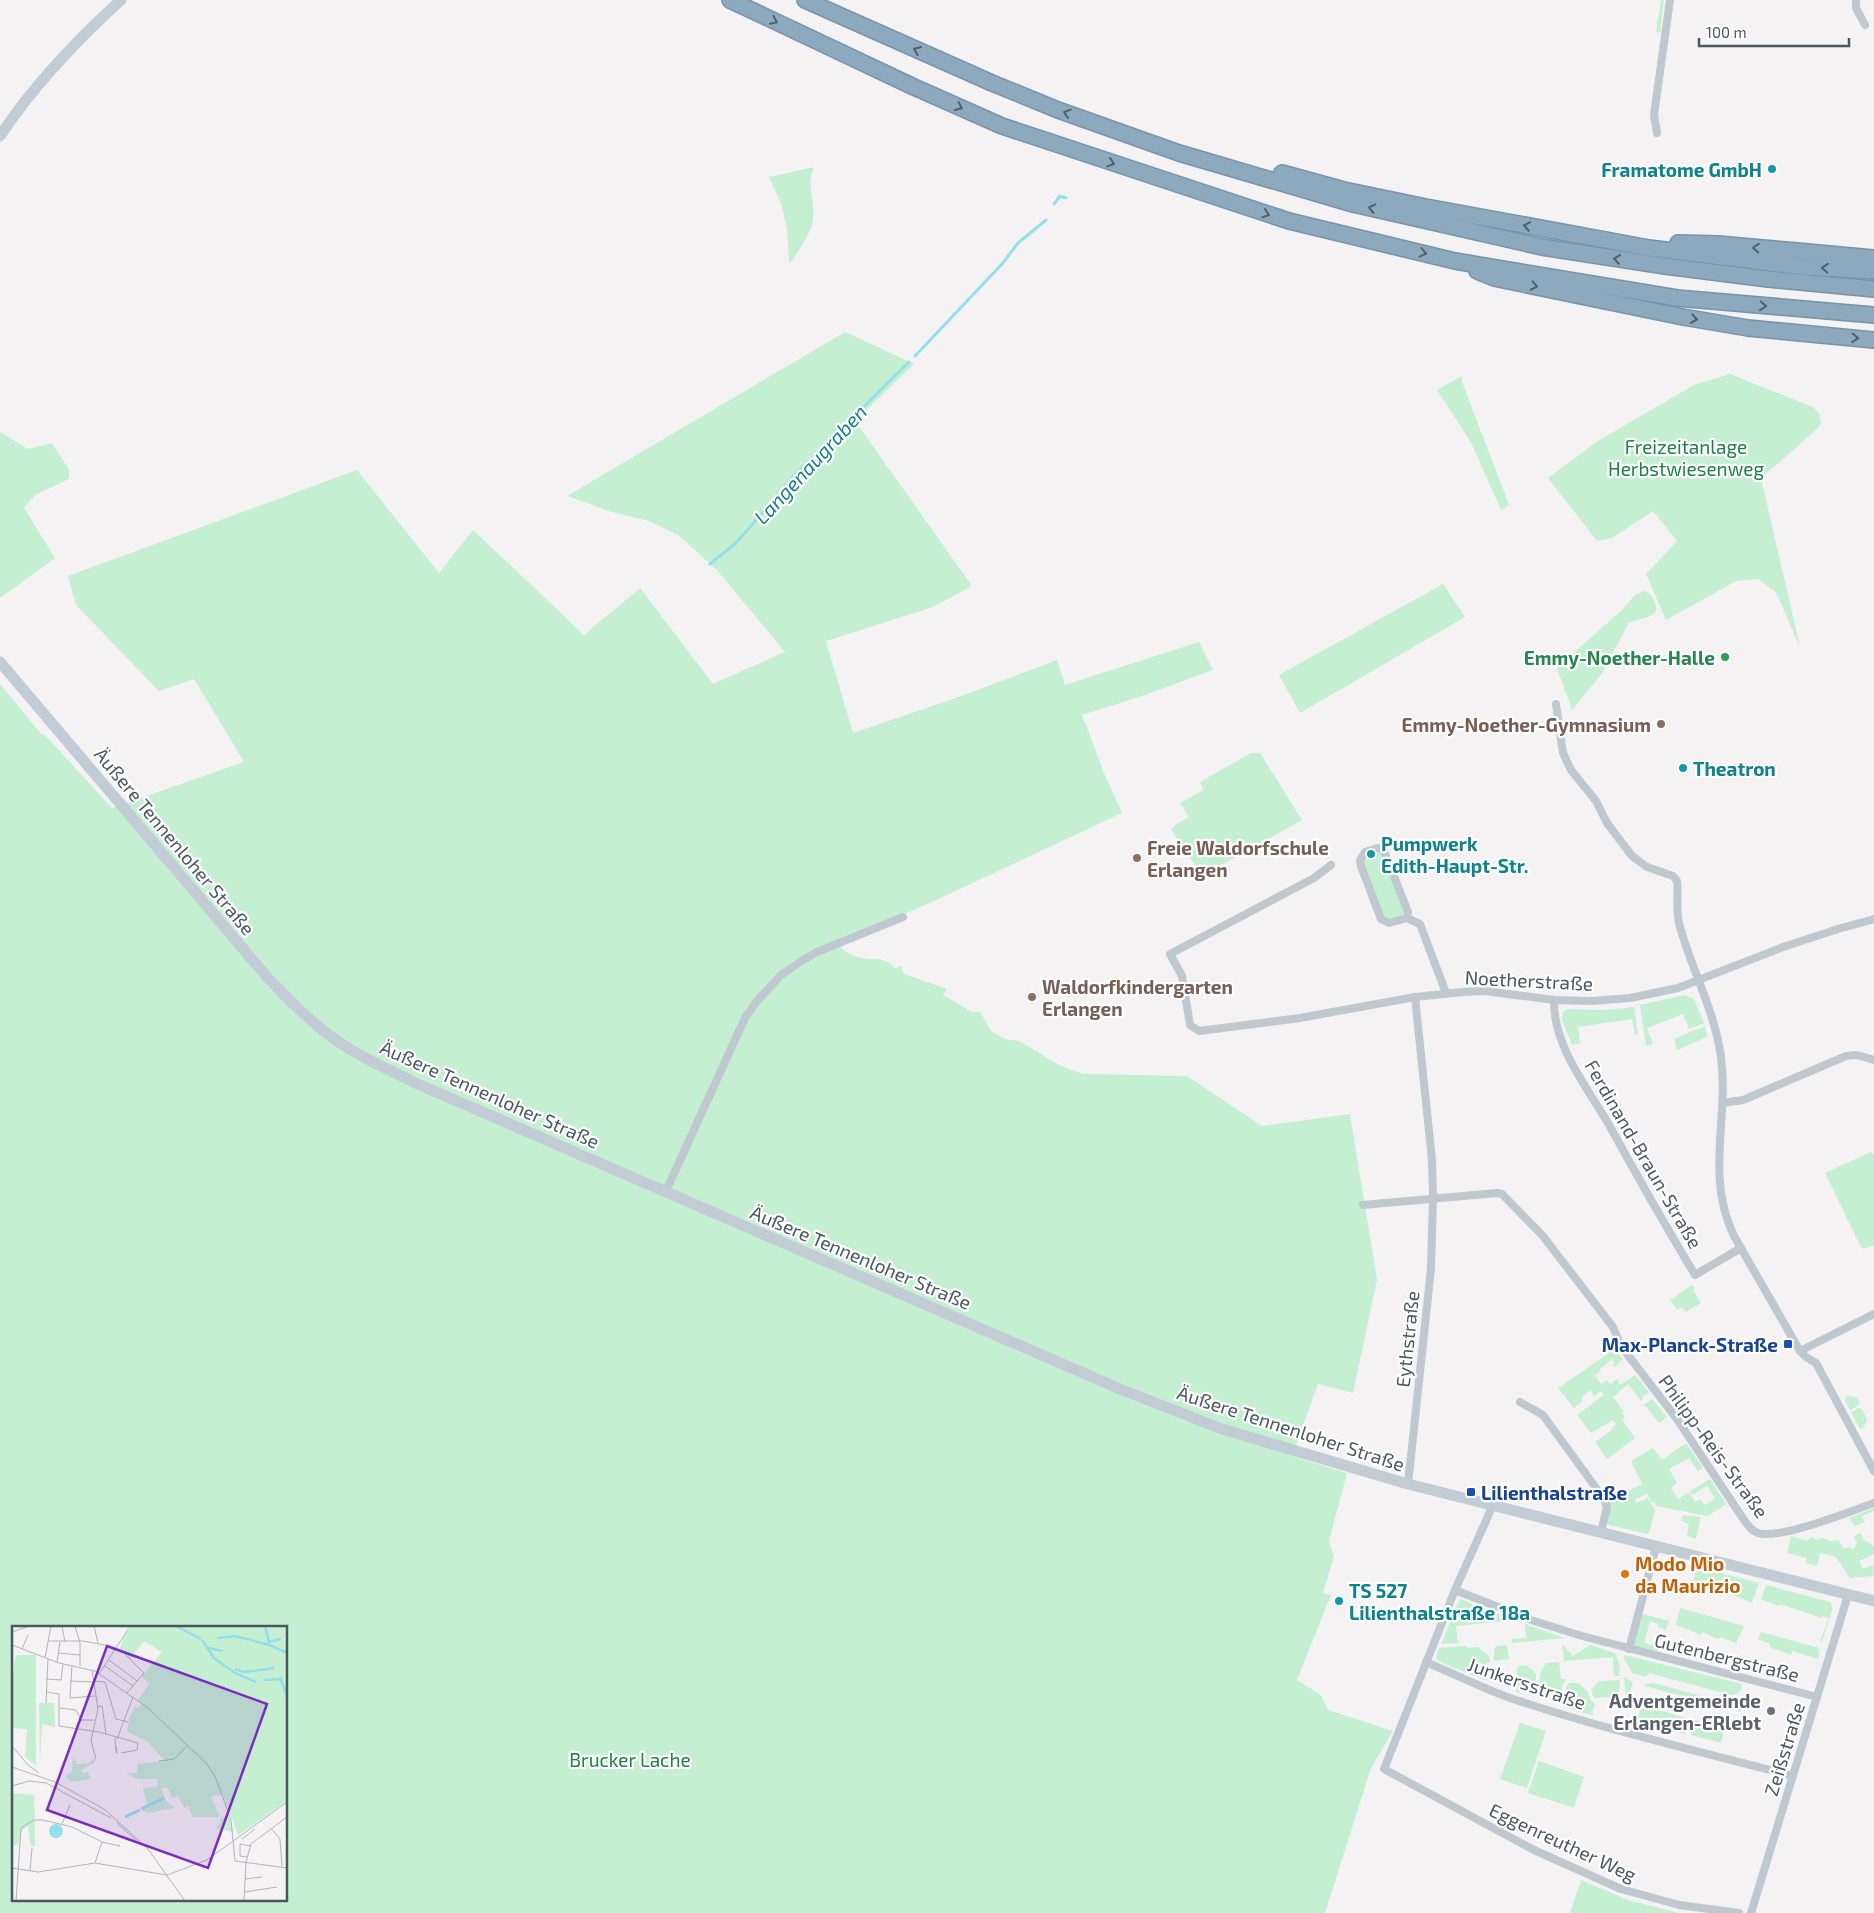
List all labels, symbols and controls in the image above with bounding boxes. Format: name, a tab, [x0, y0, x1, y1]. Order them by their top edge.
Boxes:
one-way arrow	[768, 15, 777, 25]
scale bar	[1699, 15, 1849, 47]
text: 100 m	[1706, 23, 1747, 41]
one-way arrow	[913, 46, 922, 57]
one-way arrow	[954, 101, 963, 111]
one-way arrow	[1063, 109, 1072, 119]
one-way arrow	[1107, 157, 1115, 167]
place label: Framatome GmbH	[1601, 158, 1762, 181]
marker: Framatome GmbH	[1766, 163, 1778, 175]
one-way arrow	[1368, 203, 1377, 214]
one-way arrow	[1261, 208, 1269, 218]
one-way arrow	[1522, 221, 1531, 231]
one-way arrow	[1751, 242, 1759, 253]
one-way arrow	[1419, 247, 1428, 258]
one-way arrow	[1612, 254, 1621, 264]
one-way arrow	[1821, 263, 1829, 274]
one-way arrow	[1530, 281, 1539, 291]
one-way arrow	[1759, 300, 1767, 311]
one-way arrow	[1689, 314, 1698, 324]
one-way arrow	[1851, 333, 1859, 344]
water label: Langenaugraben	[749, 399, 871, 529]
park label: Freizeitanlage Herbstwiesenweg	[1608, 435, 1764, 480]
place label: Emmy-Noether-Halle	[1524, 646, 1715, 670]
marker: Emmy-Noether-Halle	[1719, 651, 1731, 663]
place label: Emmy-Noether-Gymnasium	[1402, 713, 1651, 737]
marker: Emmy-Noether-Gymnasium	[1655, 718, 1667, 730]
street label: Äußere Tennenloher Straße	[90, 743, 260, 939]
place label: Theatron	[1693, 757, 1776, 780]
marker: Theatron	[1677, 762, 1689, 774]
place label: Pumpwerk Edith-Haupt-Str.	[1381, 832, 1528, 877]
place label: Freie Waldorfschule Erlangen	[1147, 836, 1329, 881]
marker: Pumpwerk Edith-Haupt-Str.	[1365, 848, 1377, 860]
marker: Freie Waldorfschule Erlangen	[1131, 852, 1143, 864]
street label: Noetherstraße	[1464, 965, 1594, 995]
place label: Waldorfkindergarten Erlangen	[1042, 975, 1233, 1020]
marker: Waldorfkindergarten Erlangen	[1026, 991, 1038, 1003]
street label: Äußere Tennenloher Straße	[377, 1035, 603, 1153]
street label: Ferdinand-Braun-Straße	[1581, 1056, 1707, 1252]
street label: Äußere Tennenloher Straße	[747, 1200, 975, 1314]
street label: Eythstraße	[1390, 1290, 1424, 1388]
place label: Max-Planck-Straße	[1602, 1333, 1778, 1356]
marker: Max-Planck-Straße	[1782, 1338, 1794, 1350]
street label: Philipp-Reis-Straße	[1654, 1370, 1774, 1522]
street label: Äußere Tennenloher Straße	[1175, 1380, 1407, 1476]
place label: Lilienthalstraße	[1481, 1481, 1628, 1504]
marker: Lilienthalstraße	[1465, 1486, 1477, 1498]
place label: Modo Mio da Maurizio	[1635, 1552, 1741, 1597]
marker: Modo Mio da Maurizio	[1619, 1568, 1631, 1580]
place label: TS 527 Lilienthalstraße 18a	[1349, 1579, 1530, 1624]
marker: TS 527 Lilienthalstraße 18a	[1333, 1595, 1345, 1607]
inset map	[12, 1626, 288, 1900]
street label: Gutenbergstraße	[1652, 1628, 1802, 1686]
street label: Junkersstraße	[1465, 1652, 1589, 1714]
place label: Adventgemeinde Erlangen-ERlebt	[1609, 1689, 1761, 1734]
street label: Zeißstraße	[1759, 1700, 1809, 1798]
marker: Adventgemeinde Erlangen-ERlebt	[1765, 1705, 1777, 1717]
park label: Brucker Lache	[569, 1748, 691, 1771]
street label: Eggenreuther Weg	[1486, 1798, 1641, 1886]

